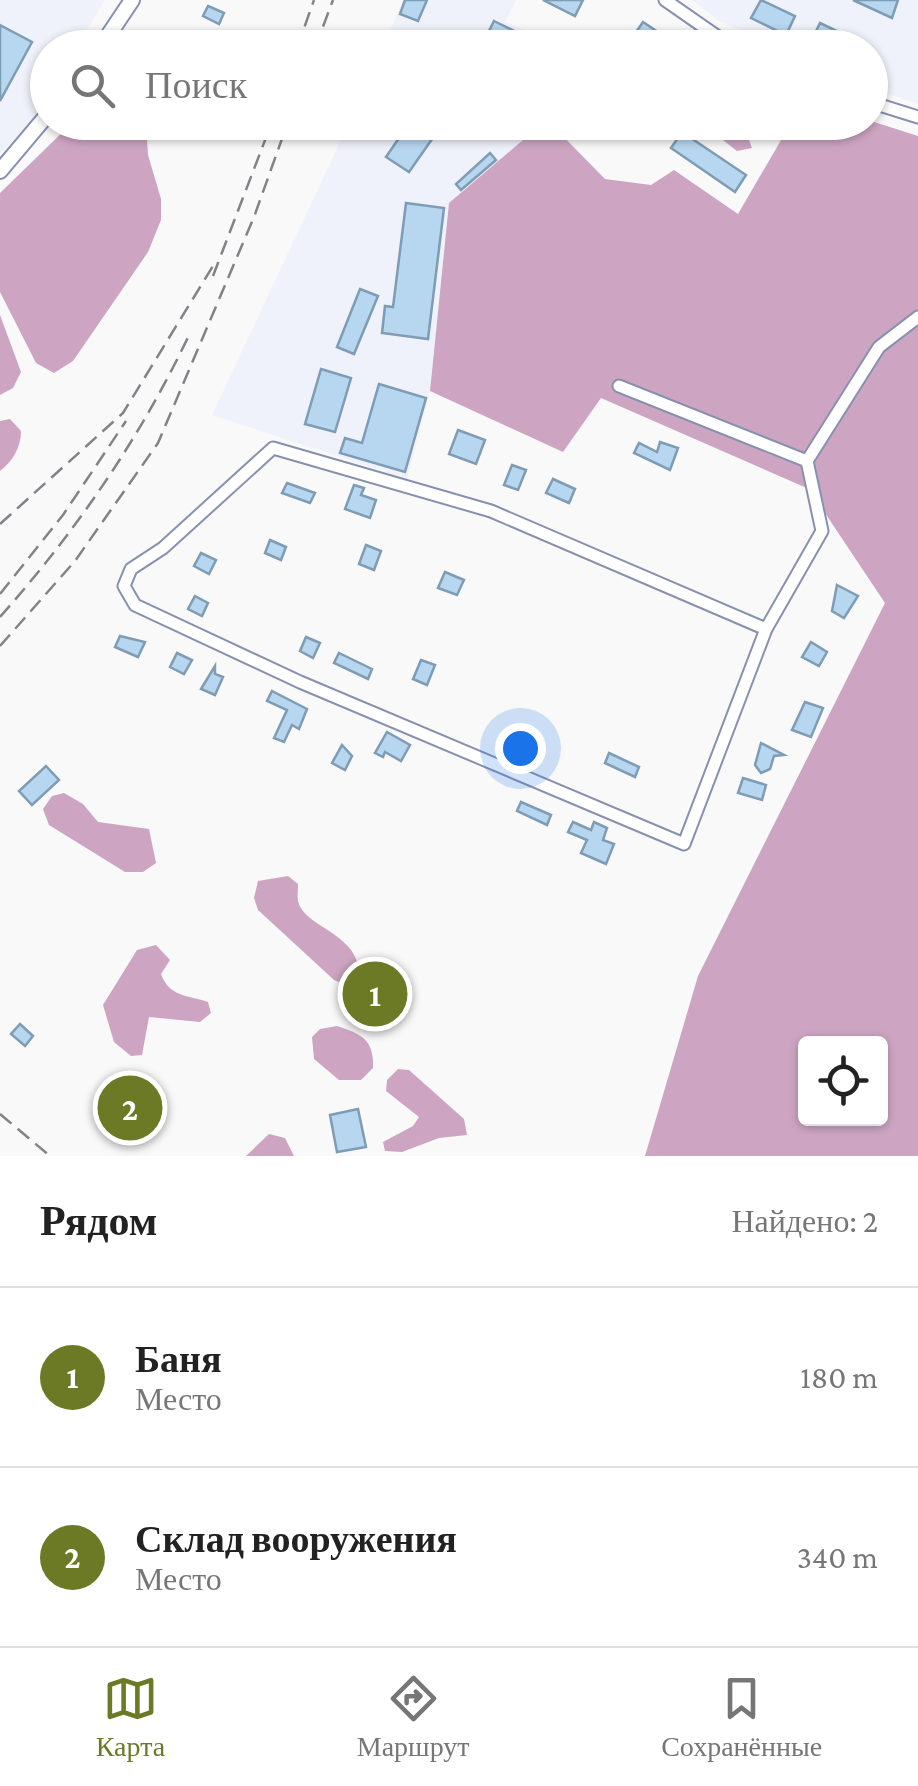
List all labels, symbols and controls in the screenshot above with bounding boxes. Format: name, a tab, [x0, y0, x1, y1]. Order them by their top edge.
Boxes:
search box	[30, 30, 888, 140]
icon: search	[65, 58, 120, 113]
text: Поиск	[145, 64, 247, 106]
your location	[495, 723, 546, 774]
pin: 1	[342, 956, 408, 1032]
map controls	[798, 1036, 888, 1126]
button: locate	[798, 1036, 888, 1126]
pin: 2	[98, 1070, 162, 1146]
text: Рядом	[40, 1197, 157, 1244]
text: Найдено: 2	[731, 1203, 878, 1239]
text: Баня	[135, 1338, 222, 1380]
text: 1	[67, 1359, 78, 1395]
text: 180 m	[800, 1359, 878, 1395]
text: Место	[135, 1381, 222, 1417]
text: Склад вооружения	[135, 1518, 457, 1560]
text: 2	[64, 1539, 81, 1575]
text: 340 m	[797, 1539, 878, 1575]
text: Место	[135, 1561, 222, 1597]
tab: Карта	[96, 1671, 165, 1763]
tab: Маршрут	[357, 1671, 470, 1763]
tab: Сохранённые	[661, 1671, 822, 1763]

